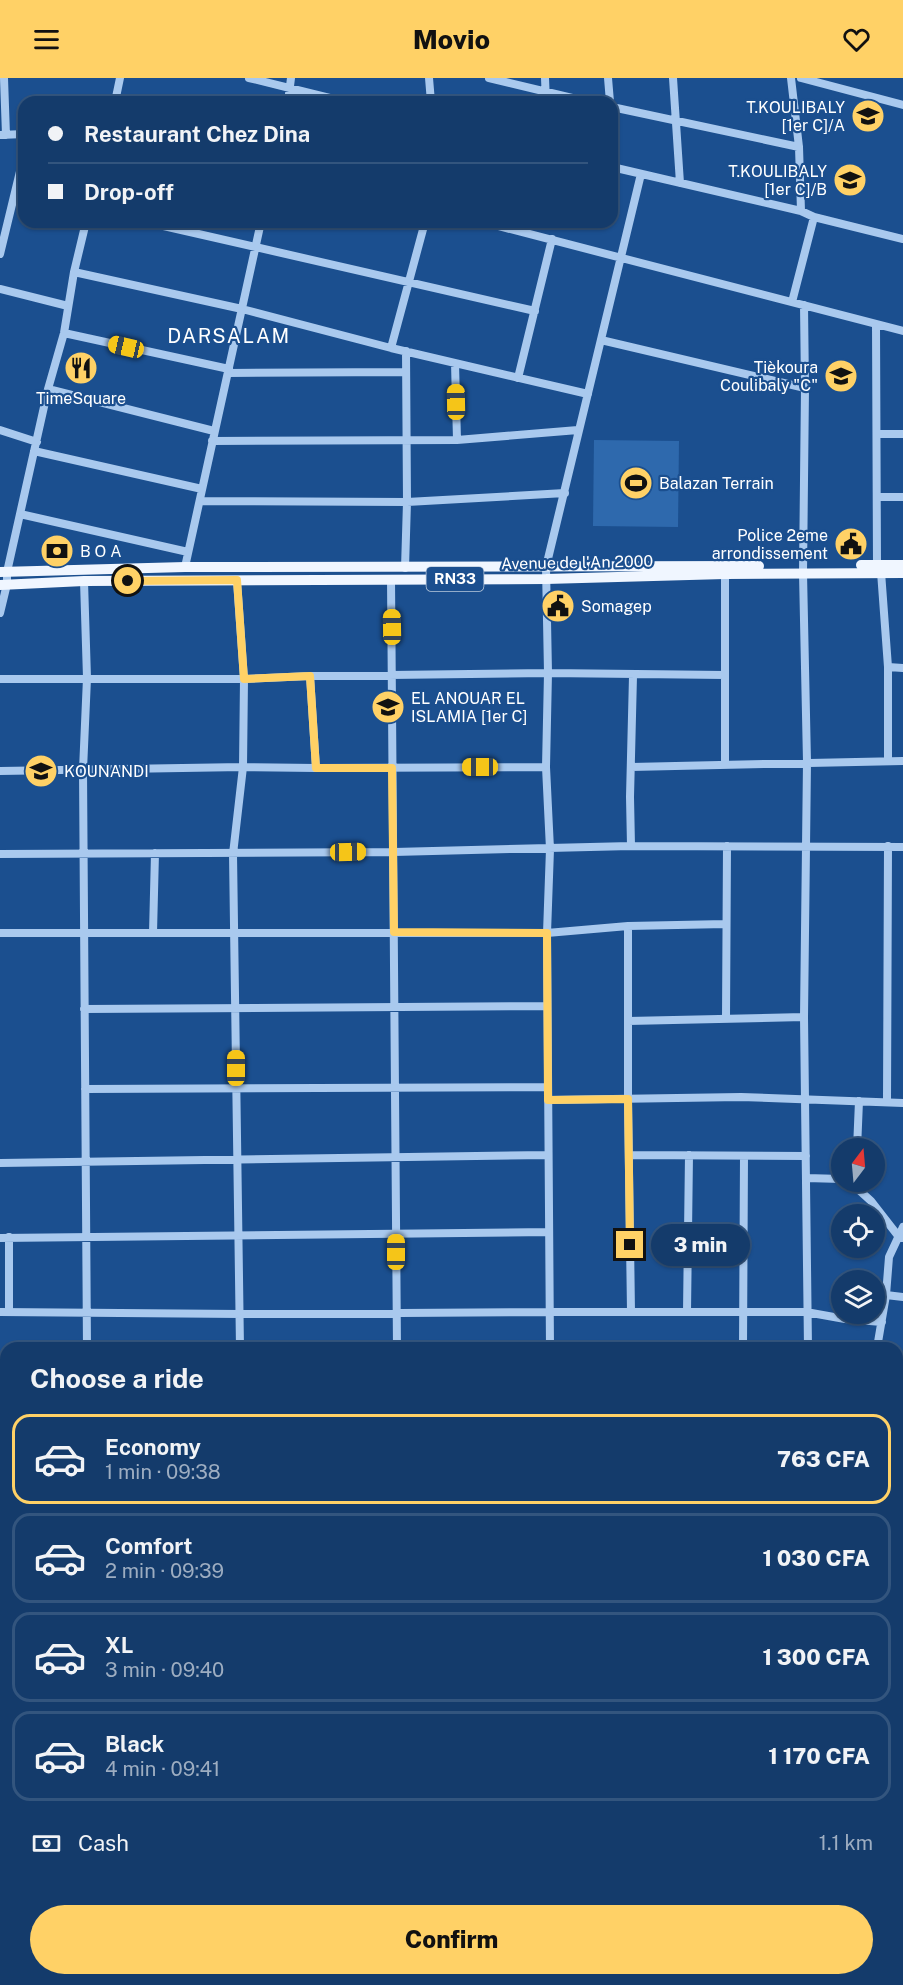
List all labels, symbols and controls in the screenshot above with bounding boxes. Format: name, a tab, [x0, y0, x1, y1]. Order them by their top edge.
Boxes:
icon: menu	[30, 23, 63, 56]
text: Movio	[413, 23, 490, 55]
icon: heart	[840, 23, 873, 56]
place label: T.KOULIBALY [1er C]/A	[746, 98, 845, 135]
school or university icon: T.KOULIBALY [1er C]/A	[850, 98, 886, 134]
text: Restaurant Chez Dina	[84, 121, 310, 147]
place label: T.KOULIBALY [1er C]/B	[728, 162, 827, 199]
school or university icon: T.KOULIBALY [1er C]/B	[832, 162, 868, 198]
text: Drop-off	[84, 179, 174, 205]
district label: DARSALAM	[167, 324, 291, 348]
car	[106, 334, 146, 360]
restaurant icon: TimeSquare	[63, 350, 99, 386]
place label: Tièkoura Coulibaly "C"	[720, 358, 818, 395]
school or university icon: Tièkoura Coulibaly "C"	[823, 358, 859, 394]
car	[447, 384, 465, 420]
place label: TimeSquare	[36, 389, 126, 408]
sports icon: Balazan Terrain	[618, 465, 654, 501]
place label: Balazan Terrain	[659, 474, 774, 493]
place label: Police 2eme arrondissement	[712, 526, 828, 563]
public building icon: Police 2eme arrondissement	[833, 526, 869, 562]
bank icon: B O A	[39, 533, 75, 569]
place label: B O A	[80, 542, 122, 561]
street label: Avenue de l'An 2000	[501, 552, 653, 573]
route start	[114, 567, 141, 594]
road number: RN33	[426, 567, 484, 591]
public building icon: Somagep	[540, 588, 576, 624]
place label: Somagep	[581, 597, 652, 616]
car	[383, 609, 401, 645]
school or university icon: EL ANOUAR EL ISLAMIA [1er C]	[370, 689, 406, 725]
place label: EL ANOUAR EL ISLAMIA [1er C]	[411, 689, 527, 726]
school or university icon: KOUNANDI	[23, 753, 59, 789]
car	[462, 758, 498, 776]
place label: KOUNANDI	[64, 762, 149, 781]
car	[330, 843, 366, 861]
car	[227, 1050, 245, 1086]
north arrow	[831, 1138, 885, 1192]
map controls	[831, 1138, 885, 1324]
button: locate	[831, 1204, 885, 1258]
callout: 3 min	[651, 1224, 750, 1266]
route end	[616, 1231, 643, 1258]
text: 3 min	[674, 1233, 727, 1257]
car	[387, 1234, 405, 1270]
button: layers	[831, 1270, 885, 1324]
text: Choose a ride	[30, 1362, 204, 1394]
icon: car	[33, 1432, 87, 1486]
text: Economy	[105, 1434, 201, 1460]
text: 763 CFA	[777, 1446, 870, 1472]
text: 1 min · 09:38	[105, 1460, 221, 1484]
icon: car	[33, 1531, 87, 1585]
text: Comfort	[105, 1533, 192, 1559]
text: 1 030 CFA	[762, 1545, 870, 1571]
text: 2 min · 09:39	[105, 1559, 224, 1583]
icon: car	[33, 1630, 87, 1684]
text: XL	[105, 1632, 133, 1658]
text: 1 300 CFA	[762, 1644, 870, 1670]
text: 3 min · 09:40	[105, 1658, 224, 1682]
icon: car	[33, 1729, 87, 1783]
text: Black	[105, 1731, 164, 1757]
text: 1 170 CFA	[768, 1743, 870, 1769]
text: 4 min · 09:41	[105, 1757, 220, 1781]
icon: cash	[30, 1827, 63, 1860]
text: Cash	[78, 1830, 129, 1856]
text: 1.1 km	[819, 1831, 873, 1855]
button: Confirm	[30, 1905, 873, 1974]

